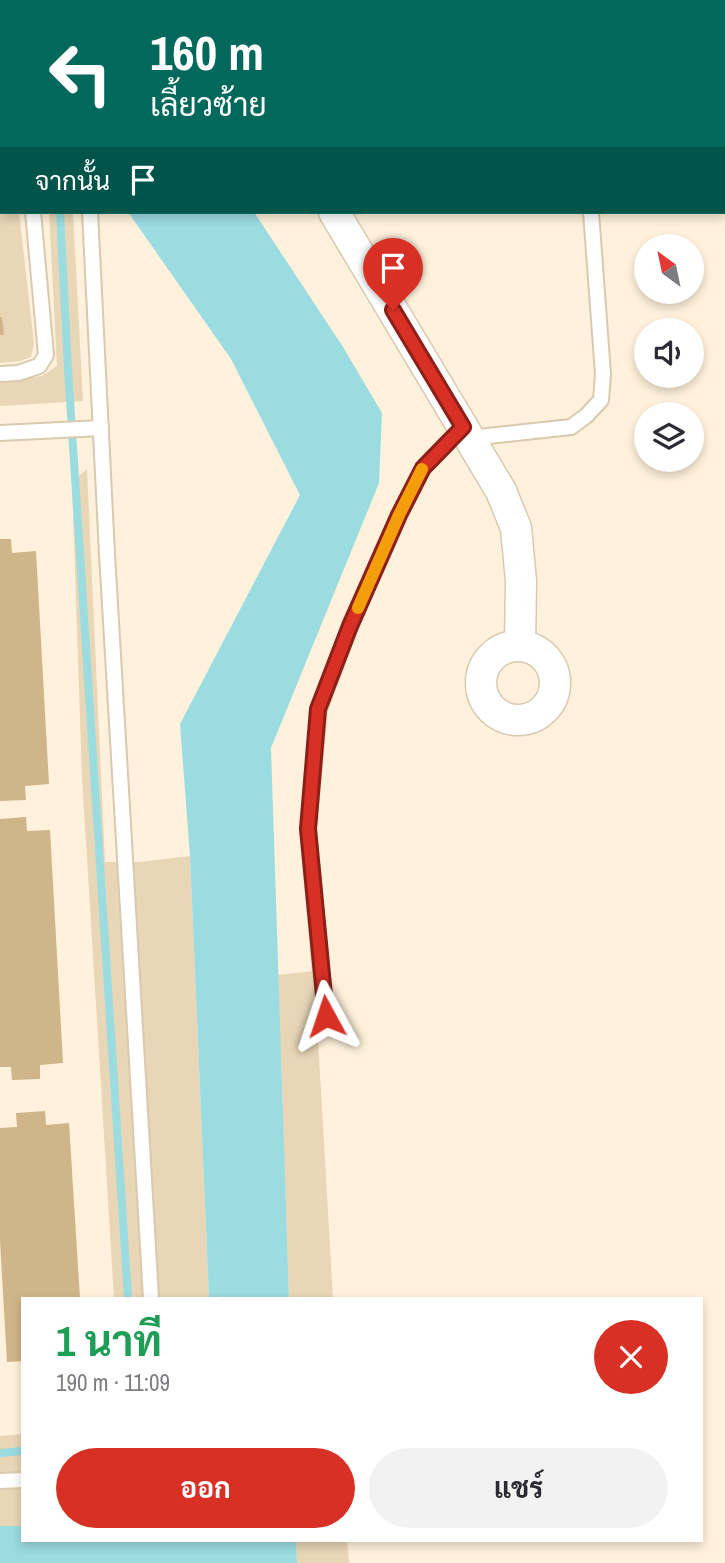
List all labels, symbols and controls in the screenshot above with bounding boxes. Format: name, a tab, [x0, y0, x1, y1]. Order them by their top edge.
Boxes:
text: 160 m	[150, 19, 264, 85]
icon: left	[35, 28, 126, 119]
text: เลี้ยวซ้าย	[150, 83, 267, 126]
icon: arrive	[124, 161, 162, 199]
text: จากนั้น	[35, 163, 110, 198]
north arrow	[634, 234, 704, 304]
map controls	[634, 234, 704, 472]
pin	[363, 238, 423, 310]
icon: arrive	[374, 249, 412, 287]
button: sound	[634, 318, 704, 388]
button: layers	[634, 402, 704, 472]
position arrow	[289, 979, 363, 1053]
text: 1 นาที	[56, 1313, 162, 1369]
button: close	[594, 1320, 668, 1394]
text: 190 m · 11:09	[56, 1367, 170, 1398]
button: ออก	[56, 1448, 355, 1528]
button: แชร์	[369, 1448, 668, 1528]

